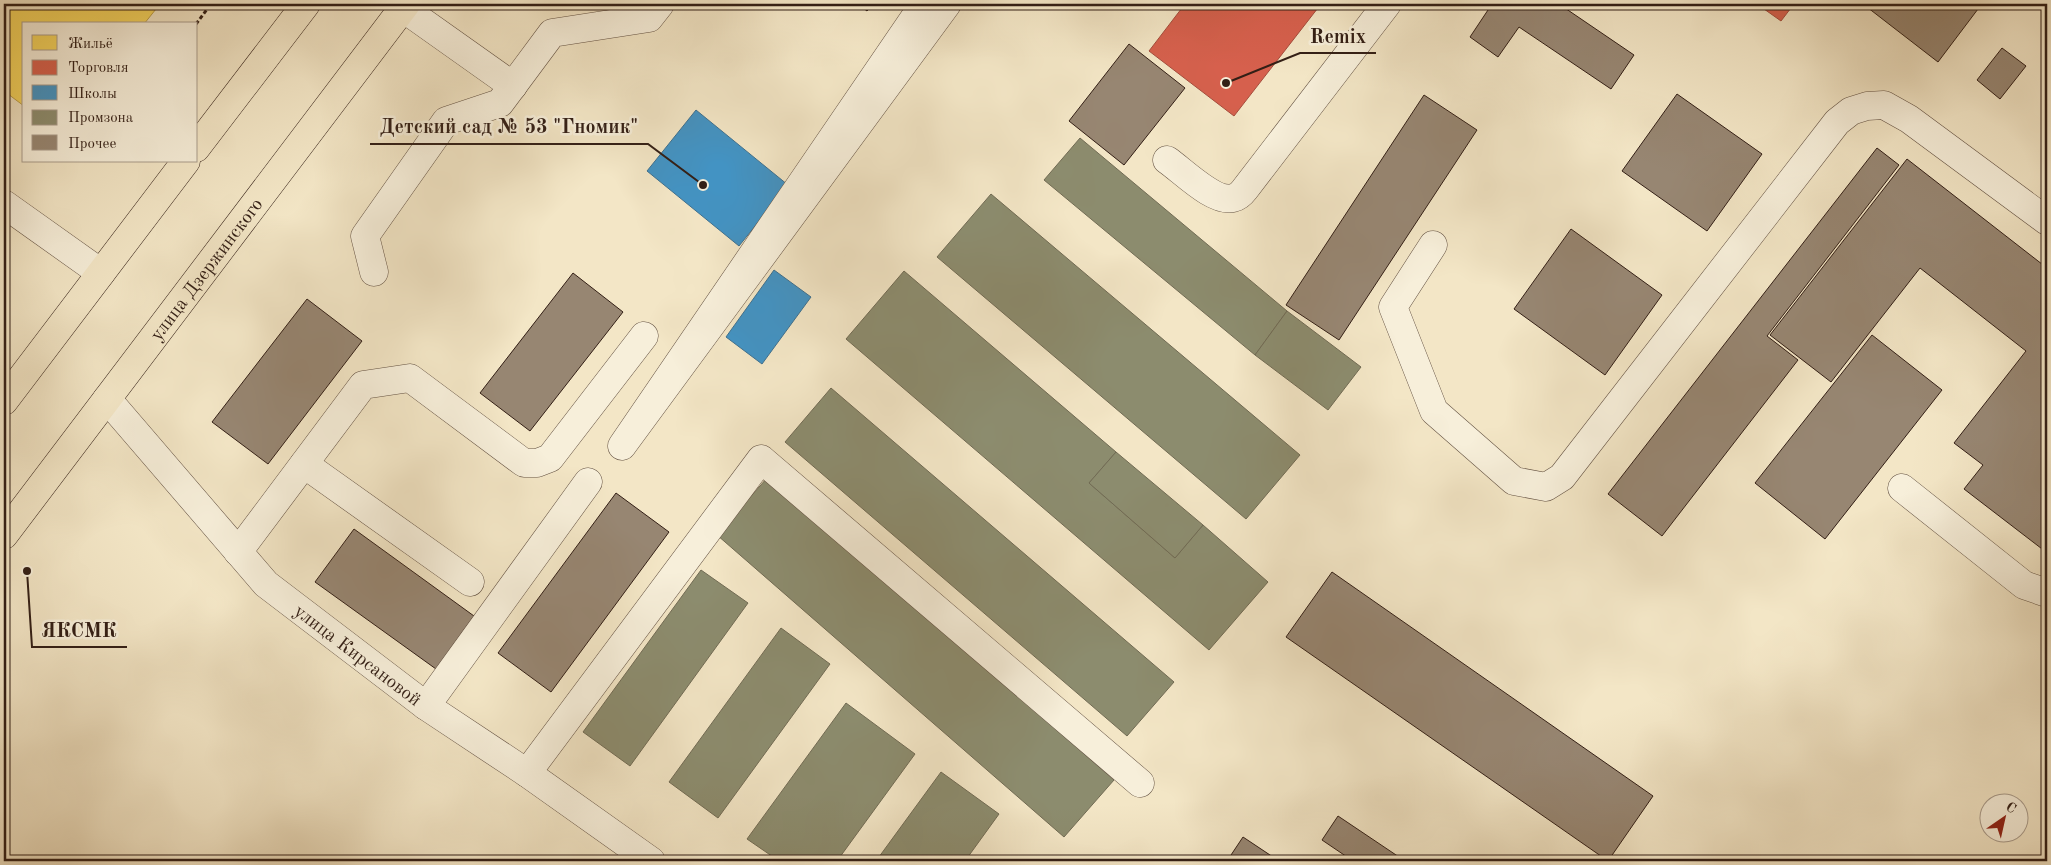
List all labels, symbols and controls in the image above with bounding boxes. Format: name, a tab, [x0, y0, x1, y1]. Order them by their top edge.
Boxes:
callout: Remix	[1300, 18, 1376, 53]
legend	[22, 22, 198, 162]
text: Remix	[1310, 28, 1366, 48]
text: Жильё	[68, 37, 113, 52]
text: Торговля	[68, 61, 129, 76]
text: Школы	[68, 87, 117, 102]
callout: Детский сад № 53 "Гномик"	[370, 109, 648, 144]
text: Промзона	[68, 111, 134, 126]
text: Детский сад № 53 "Гномик"	[380, 117, 638, 138]
text: Прочее	[68, 137, 116, 152]
street label: улица Дзержинского	[148, 195, 267, 345]
street label: улица Кирсановой	[290, 602, 424, 711]
callout: ЯКСМК	[32, 612, 127, 647]
text: ЯКСМК	[41, 622, 117, 642]
north arrow	[1978, 792, 2028, 842]
text: С	[2003, 800, 2018, 816]

